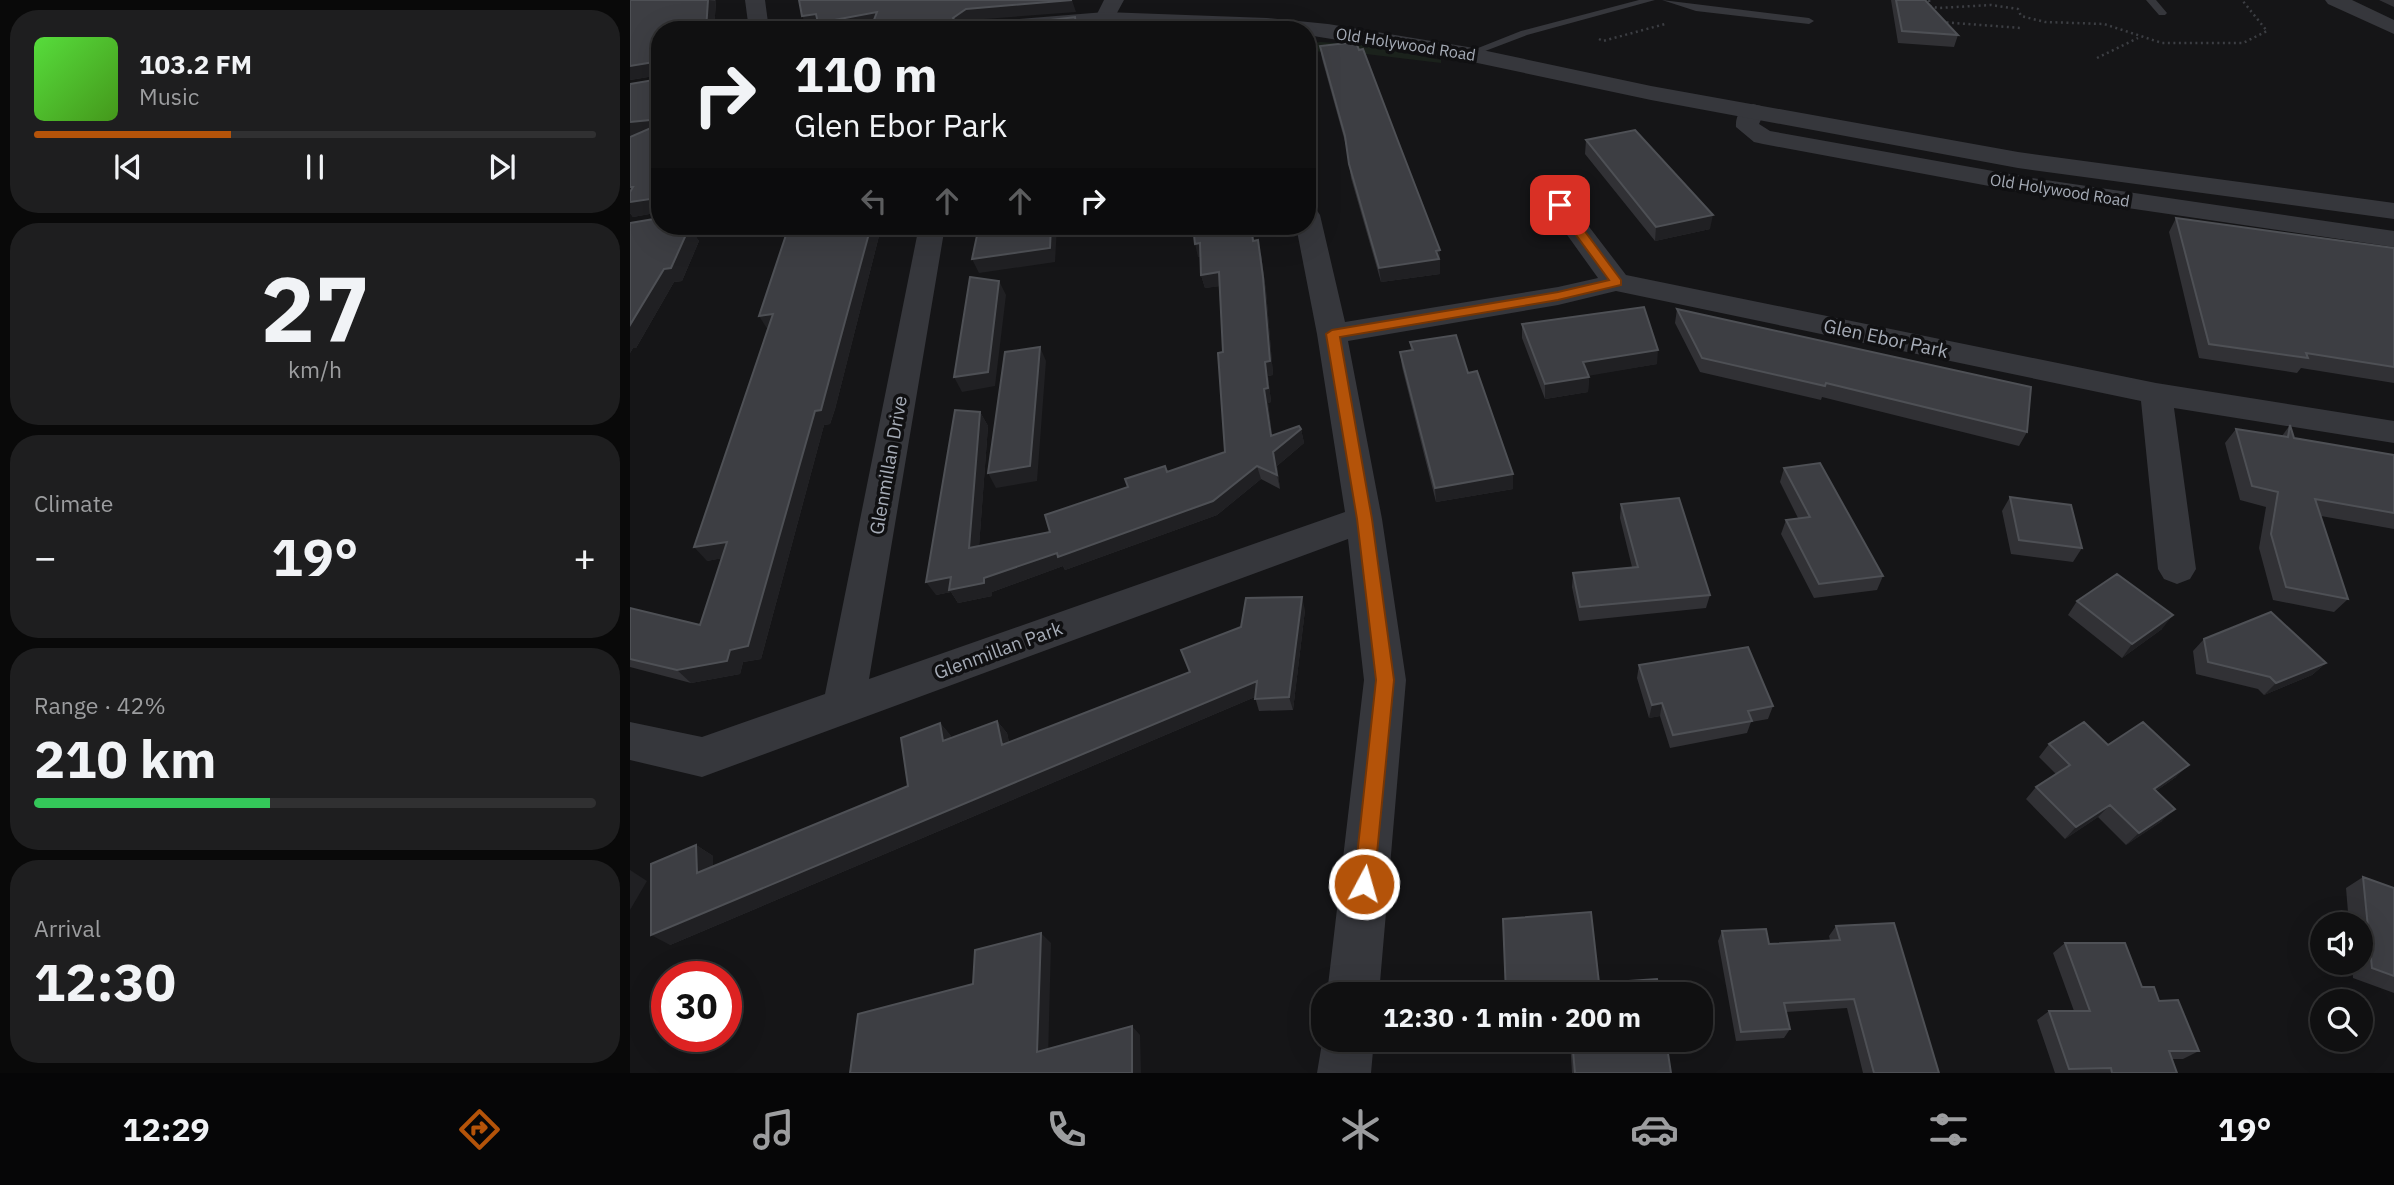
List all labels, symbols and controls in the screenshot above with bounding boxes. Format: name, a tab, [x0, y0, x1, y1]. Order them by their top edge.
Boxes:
street label: Old Holywood Road	[1335, 23, 1477, 65]
text: 110 m	[794, 42, 938, 105]
text: 103.2 FM	[139, 47, 252, 81]
icon: right	[679, 49, 770, 140]
text: Music	[139, 81, 199, 111]
text: Glen Ebor Park	[794, 104, 1007, 146]
icon: previous	[109, 148, 147, 186]
icon: pause	[296, 148, 334, 186]
icon: next	[483, 148, 521, 186]
street label: Old Holywood Road	[1989, 169, 2131, 211]
pin	[1530, 175, 1590, 235]
icon: left	[855, 182, 893, 220]
icon: ahead	[928, 182, 966, 220]
icon: ahead	[1001, 182, 1039, 220]
icon: right	[1074, 182, 1112, 220]
icon: arrive	[1541, 186, 1579, 224]
text: 27	[260, 249, 370, 367]
street label: Glen Ebor Park	[1822, 313, 1950, 363]
text: km/h	[288, 354, 342, 384]
street label: Glenmillan Drive	[864, 394, 912, 536]
text: Climate	[34, 488, 113, 518]
text: 19°	[272, 523, 358, 590]
text: −	[34, 532, 57, 581]
text: +	[573, 532, 596, 581]
street label: Glenmillan Park	[930, 616, 1066, 684]
text: Range · 42%	[34, 690, 166, 720]
text: 210 km	[34, 725, 216, 792]
position arrow	[1327, 847, 1401, 921]
map controls	[2310, 912, 2373, 1052]
button: sound	[2310, 912, 2373, 975]
text: Arrival	[34, 913, 101, 943]
text: 12:30	[34, 948, 176, 1015]
speed limit sign: 30	[651, 961, 742, 1052]
button: search	[2310, 989, 2373, 1052]
text: 12:30 · 1 min · 200 m	[1383, 1000, 1641, 1034]
icon: directions	[455, 1105, 504, 1154]
icon: music	[749, 1105, 798, 1154]
icon: phone	[1042, 1105, 1091, 1154]
icon: climate	[1336, 1105, 1385, 1154]
icon: car	[1630, 1105, 1679, 1154]
icon: filters	[1924, 1105, 1973, 1154]
text: 12:29	[122, 1108, 210, 1150]
text: 19°	[2218, 1108, 2272, 1150]

